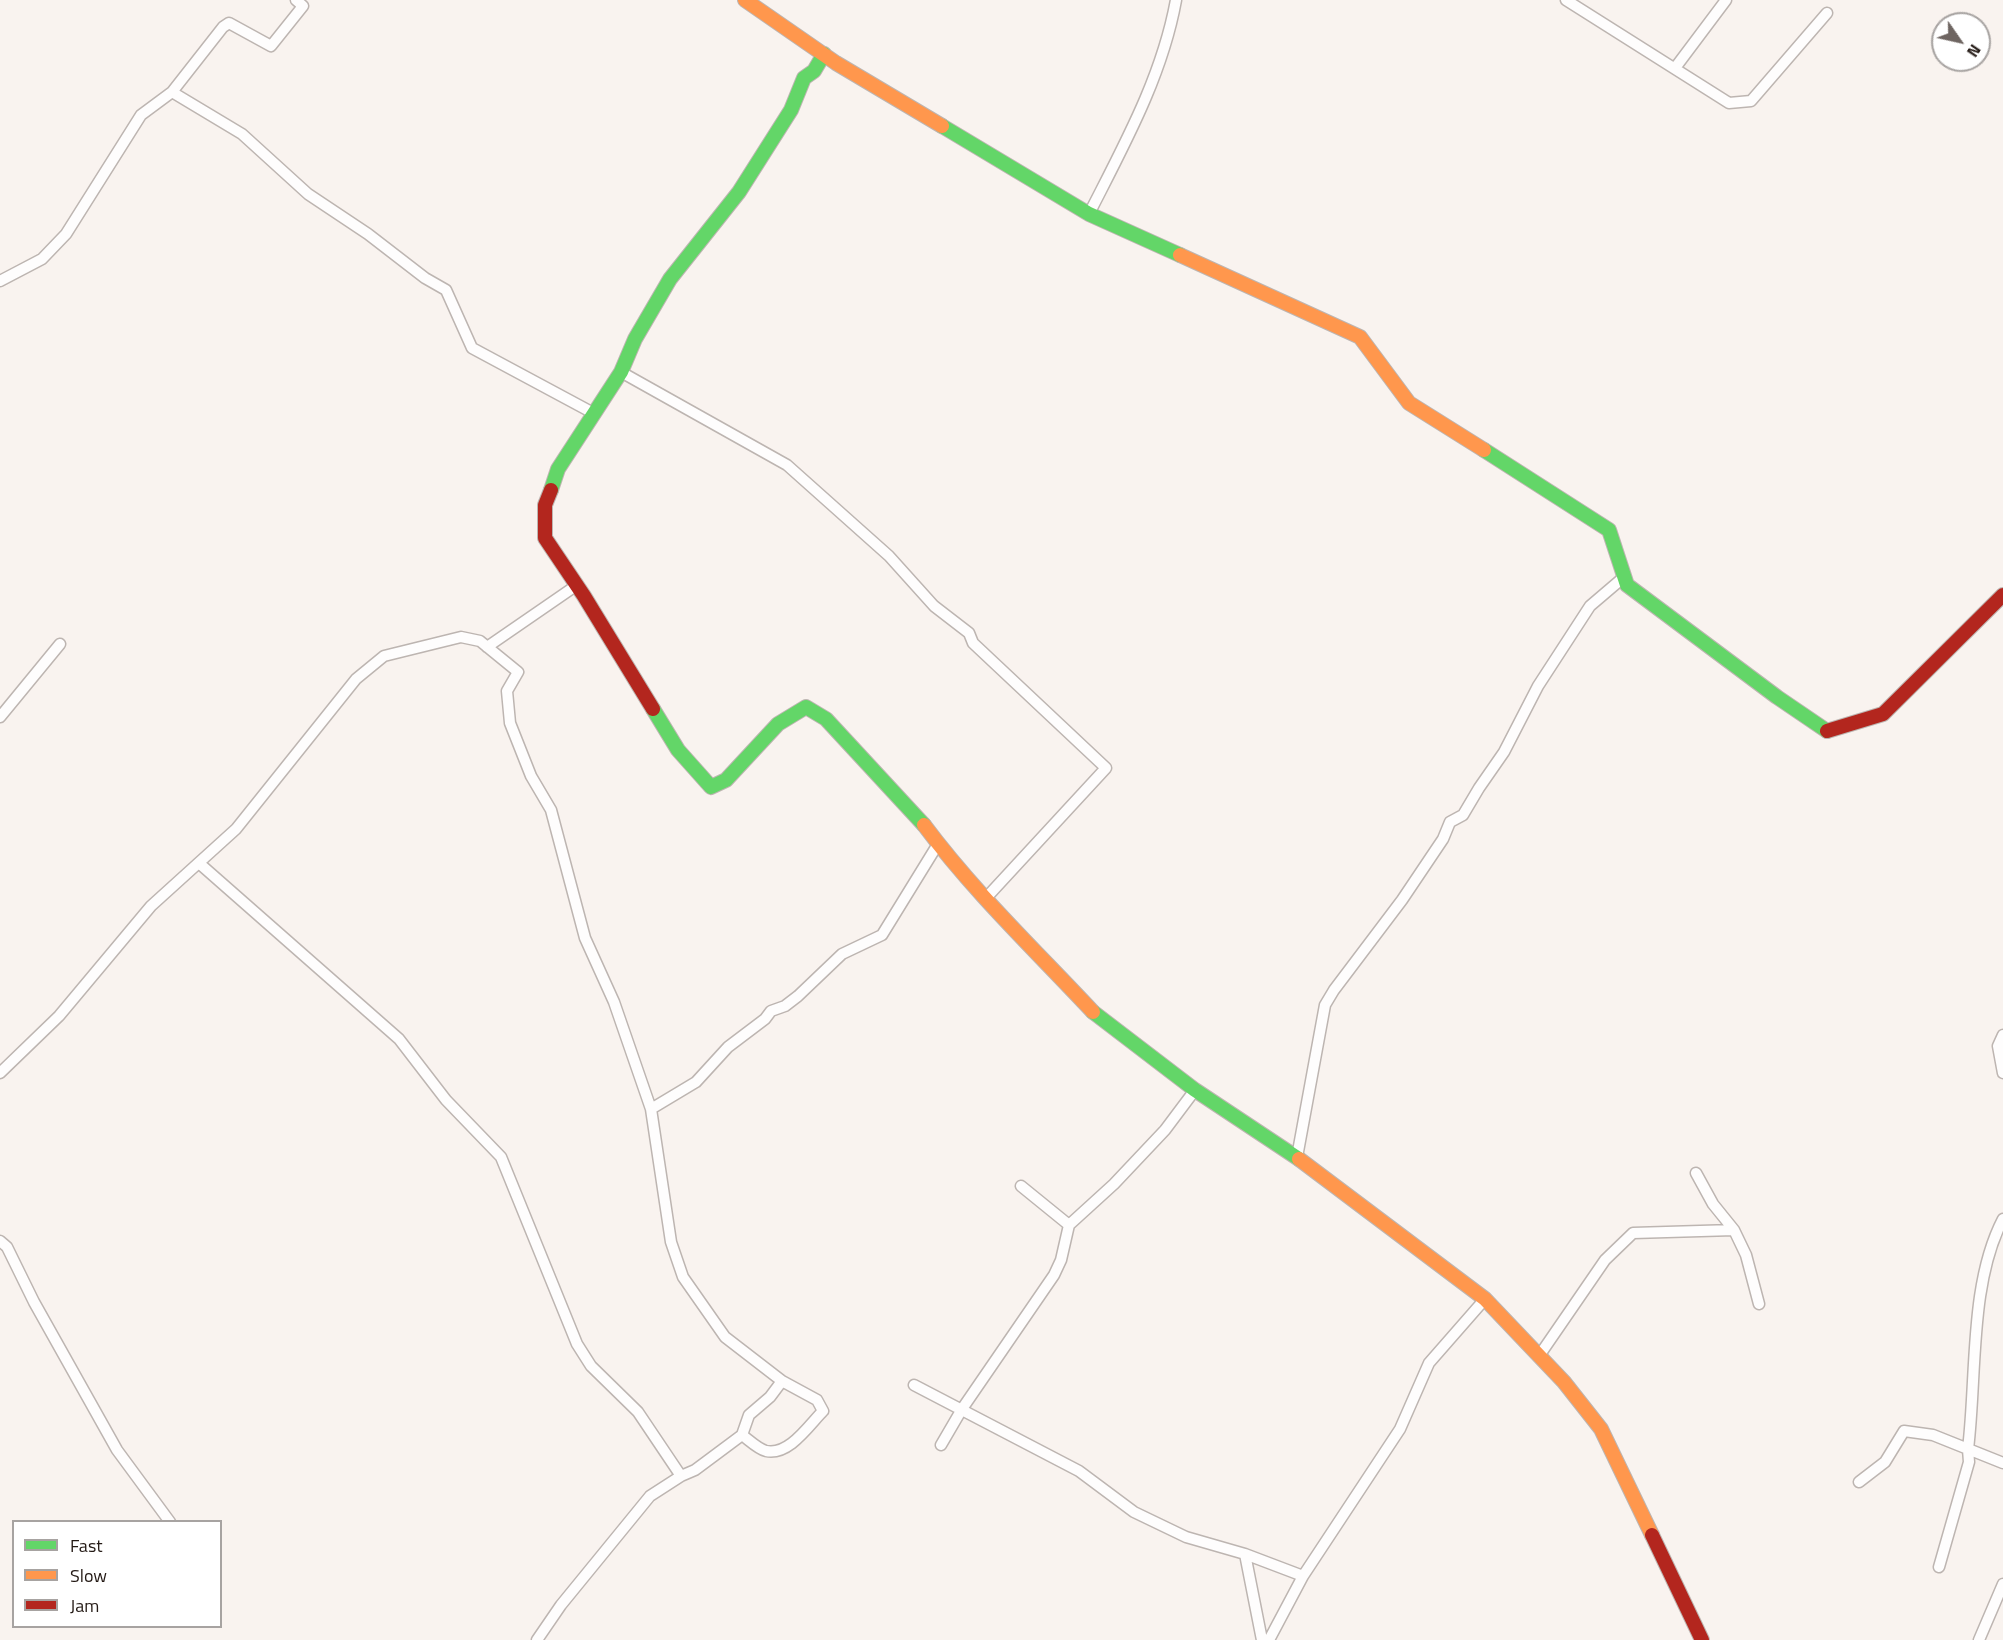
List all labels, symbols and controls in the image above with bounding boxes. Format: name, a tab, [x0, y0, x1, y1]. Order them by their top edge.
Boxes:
north arrow	[1931, 12, 1991, 72]
text: N	[1961, 40, 1987, 62]
legend	[12, 1520, 222, 1628]
text: Fast	[70, 1532, 103, 1559]
text: Slow	[70, 1562, 107, 1589]
text: Jam	[70, 1592, 99, 1619]

